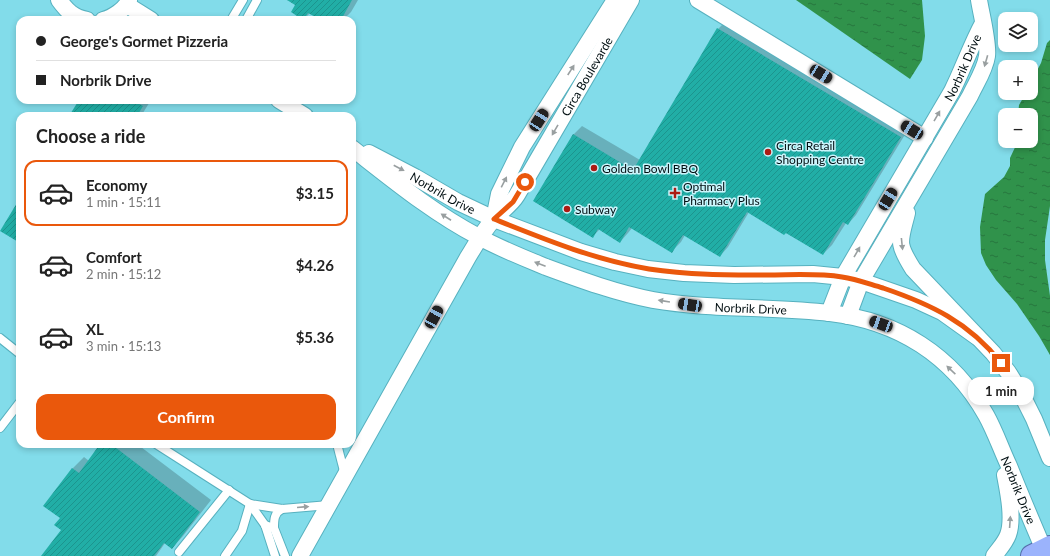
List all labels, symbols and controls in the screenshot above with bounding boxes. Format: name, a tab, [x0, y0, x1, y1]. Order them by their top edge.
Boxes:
map controls	[998, 12, 1038, 148]
button: layers	[998, 12, 1038, 52]
street label: Norbrik Drive	[940, 31, 984, 104]
text: George's Gormet Pizzeria	[60, 32, 228, 50]
street label: Circa Boulevarde	[557, 34, 615, 119]
one-way arrow	[982, 54, 988, 67]
button: +	[998, 60, 1038, 100]
car	[808, 63, 834, 85]
one-way arrow	[567, 65, 575, 76]
text: Norbrik Drive	[60, 71, 151, 89]
car	[527, 107, 551, 133]
button: −	[998, 108, 1038, 148]
one-way arrow	[934, 110, 941, 122]
car	[899, 119, 925, 141]
one-way arrow	[552, 124, 559, 136]
text: Choose a ride	[36, 125, 145, 147]
place label: Circa Retail Shopping Centre	[776, 138, 864, 167]
marker: Circa Retail Shopping Centre	[763, 147, 773, 157]
place label: Golden Bowl BBQ	[602, 161, 698, 176]
marker: Golden Bowl BBQ	[589, 163, 599, 173]
one-way arrow	[393, 165, 405, 172]
street label: Norbrik Drive	[408, 169, 478, 217]
route start	[516, 173, 534, 191]
icon: car	[38, 175, 74, 211]
text: Economy	[86, 176, 147, 194]
one-way arrow	[501, 176, 508, 188]
place label: Optimal Pharmacy Plus	[683, 179, 760, 208]
text: $3.15	[296, 184, 334, 202]
car	[877, 186, 899, 212]
marker: Optimal Pharmacy Plus	[670, 188, 680, 198]
text: 1 min · 15:11	[86, 194, 161, 210]
place label: Subway	[575, 202, 617, 217]
marker: Subway	[562, 204, 572, 214]
one-way arrow	[441, 214, 452, 221]
one-way arrow	[898, 238, 905, 250]
one-way arrow	[853, 246, 860, 258]
icon: car	[38, 247, 74, 283]
text: Comfort	[86, 248, 142, 266]
text: $4.26	[296, 256, 334, 274]
one-way arrow	[534, 261, 546, 267]
text: 2 min · 15:12	[86, 266, 161, 282]
car	[677, 297, 703, 313]
one-way arrow	[658, 298, 670, 304]
street label: Norbrik Drive	[714, 299, 787, 317]
car	[423, 304, 445, 330]
car	[868, 314, 894, 334]
icon: car	[38, 319, 74, 355]
text: XL	[86, 320, 104, 338]
text: $5.36	[296, 328, 334, 346]
text: 3 min · 15:13	[86, 338, 161, 354]
route end	[992, 354, 1010, 372]
one-way arrow	[946, 365, 956, 375]
callout: 1 min	[968, 377, 1034, 405]
text: 1 min	[985, 383, 1017, 399]
button: Confirm	[36, 394, 336, 440]
street label: Norbrik Drive	[998, 454, 1039, 526]
one-way arrow	[297, 504, 309, 510]
one-way arrow	[1006, 516, 1013, 528]

